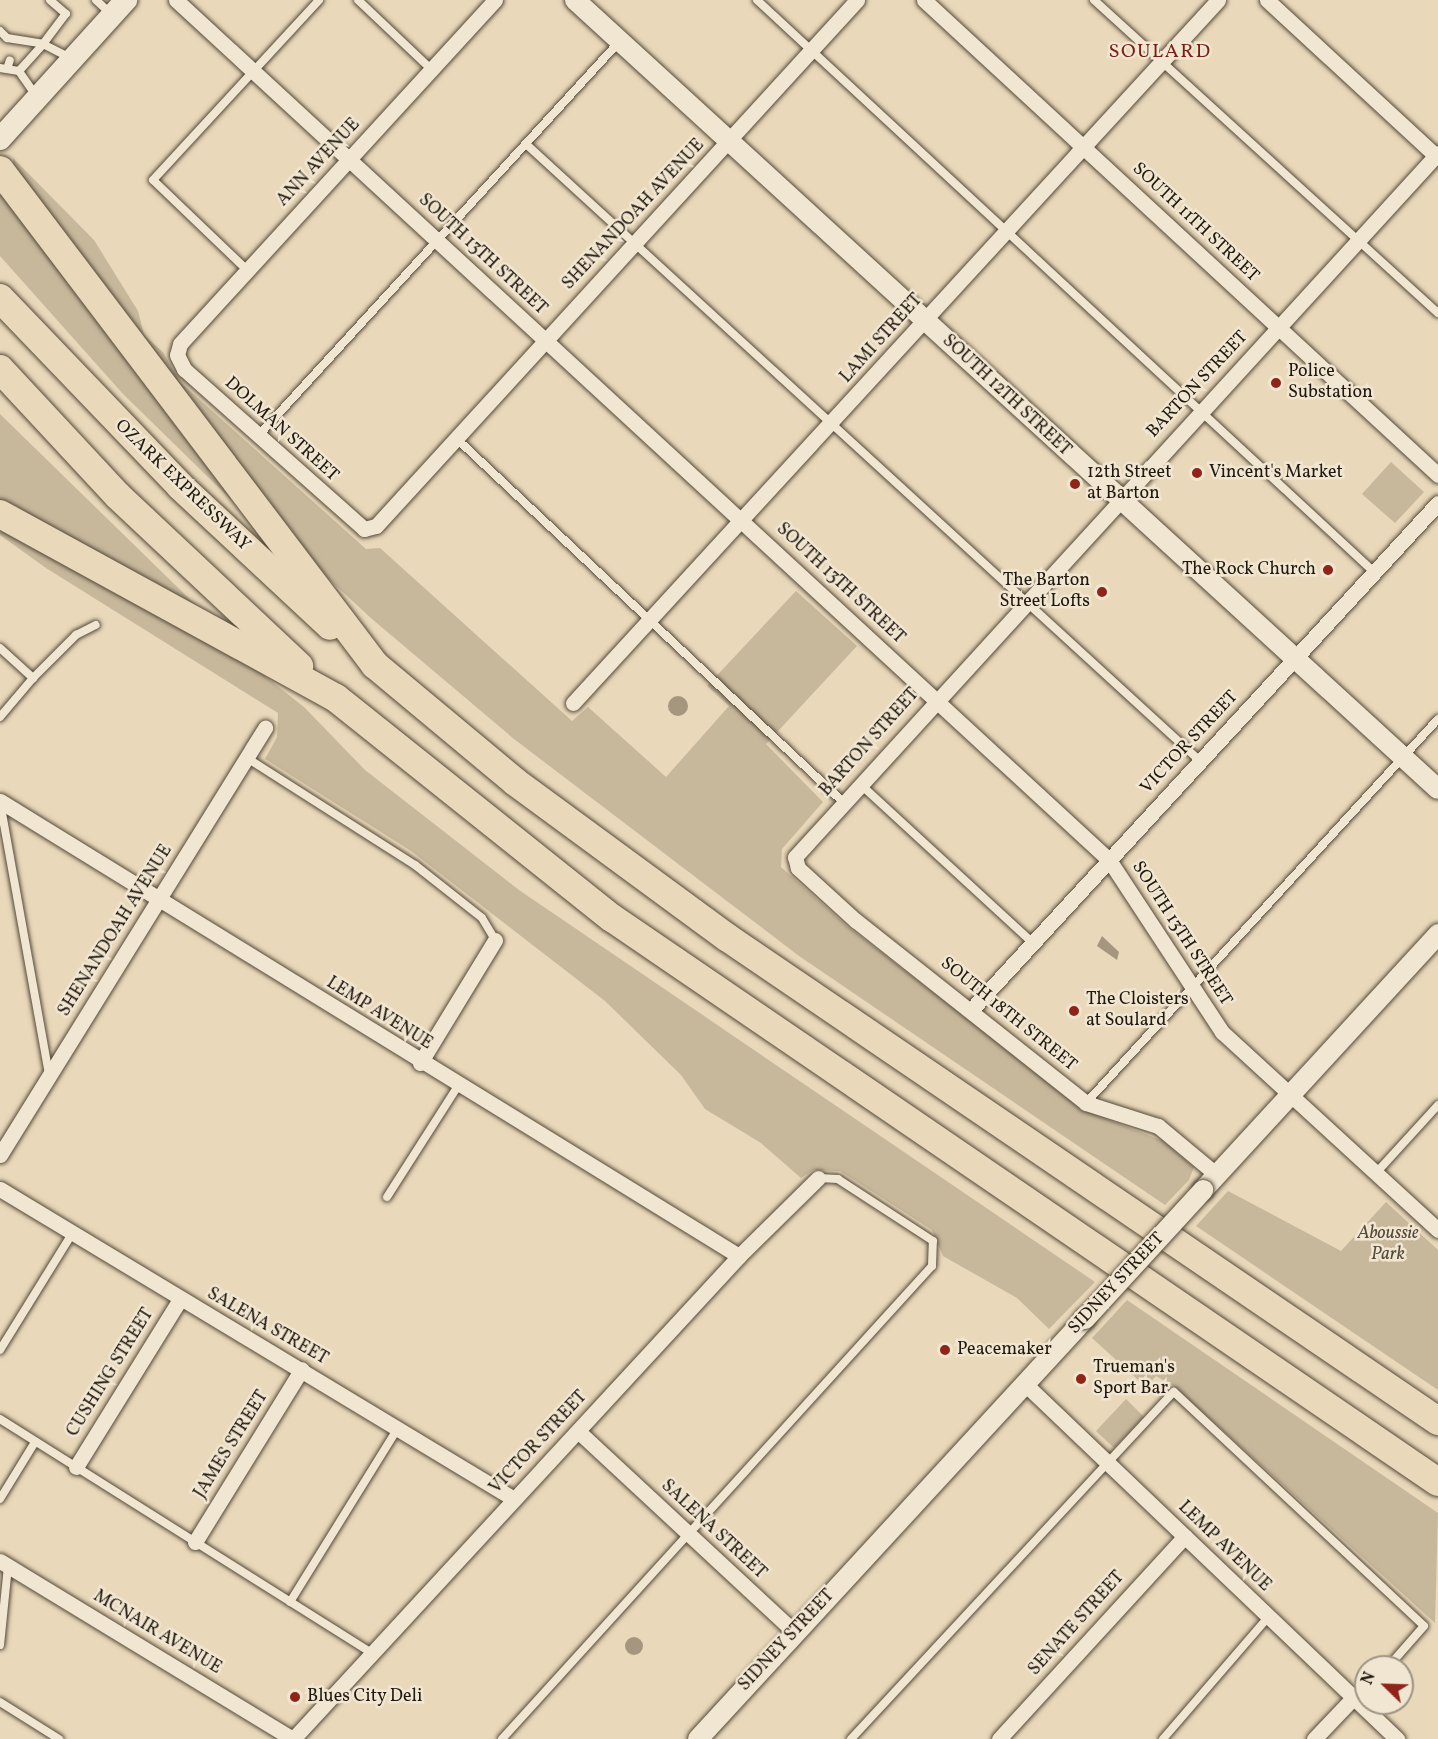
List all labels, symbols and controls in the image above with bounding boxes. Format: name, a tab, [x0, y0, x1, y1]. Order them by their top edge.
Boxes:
district label: SOULARD	[1108, 40, 1212, 64]
street label: ANN AVENUE	[273, 115, 365, 211]
street label: SHENANDOAH AVENUE	[558, 135, 710, 295]
street label: SOUTH 11TH STREET	[1127, 159, 1263, 287]
street label: SOUTH 13TH STREET	[413, 190, 551, 320]
street label: LAMI STREET	[836, 290, 928, 388]
street label: BARTON STREET	[1143, 327, 1253, 443]
street label: SOUTH 12TH STREET	[937, 331, 1075, 461]
place label: Police Substation	[1288, 362, 1373, 404]
street label: DOLMAN STREET	[219, 373, 343, 487]
marker: Police Substation	[1269, 376, 1283, 390]
street label: OZARK EXPRESSWAY	[110, 416, 254, 556]
place label: Vincent's Market	[1209, 462, 1343, 484]
place label: 12th Street at Barton	[1087, 463, 1171, 506]
marker: Vincent's Market	[1190, 466, 1204, 480]
marker: 12th Street at Barton	[1068, 477, 1082, 491]
street label: SOUTH 13TH STREET	[771, 519, 909, 649]
place label: The Rock Church	[1182, 559, 1316, 581]
marker: The Rock Church	[1321, 563, 1335, 577]
place label: The Barton Street Lofts	[999, 571, 1090, 614]
marker: The Barton Street Lofts	[1095, 585, 1109, 599]
street label: BARTON STREET	[816, 684, 924, 802]
street label: VICTOR STREET	[1137, 687, 1243, 799]
street label: SHENANDOAH AVENUE	[54, 841, 178, 1021]
street label: SOUTH 13TH STREET	[1126, 858, 1236, 1010]
street label: SOUTH 18TH STREET	[935, 953, 1081, 1077]
street label: LEMP AVENUE	[322, 973, 436, 1055]
place label: The Cloisters at Soulard	[1086, 990, 1189, 1032]
marker: The Cloisters at Soulard	[1067, 1004, 1081, 1018]
park label: Aboussie Park	[1357, 1224, 1419, 1266]
street label: SIDNEY STREET	[1064, 1229, 1170, 1339]
street label: SALENA STREET	[203, 1284, 331, 1370]
street label: CUSHING STREET	[63, 1305, 159, 1441]
place label: Peacemaker	[957, 1339, 1052, 1361]
marker: Peacemaker	[938, 1343, 952, 1357]
place label: Trueman's Sport Bar	[1093, 1358, 1175, 1400]
marker: Trueman's Sport Bar	[1074, 1372, 1088, 1386]
street label: JAMES STREET	[190, 1387, 274, 1503]
street label: VICTOR STREET	[486, 1387, 592, 1499]
street label: SALENA STREET	[656, 1476, 770, 1584]
street label: LEMP AVENUE	[1173, 1497, 1275, 1597]
street label: SENATE STREET	[1024, 1567, 1130, 1681]
street label: MCNAIR AVENUE	[89, 1586, 225, 1680]
street label: SIDNEY STREET	[734, 1586, 840, 1696]
north arrow	[1354, 1655, 1414, 1715]
text: N	[1357, 1669, 1382, 1688]
place label: Blues City Deli	[307, 1686, 423, 1708]
marker: Blues City Deli	[288, 1690, 302, 1704]

